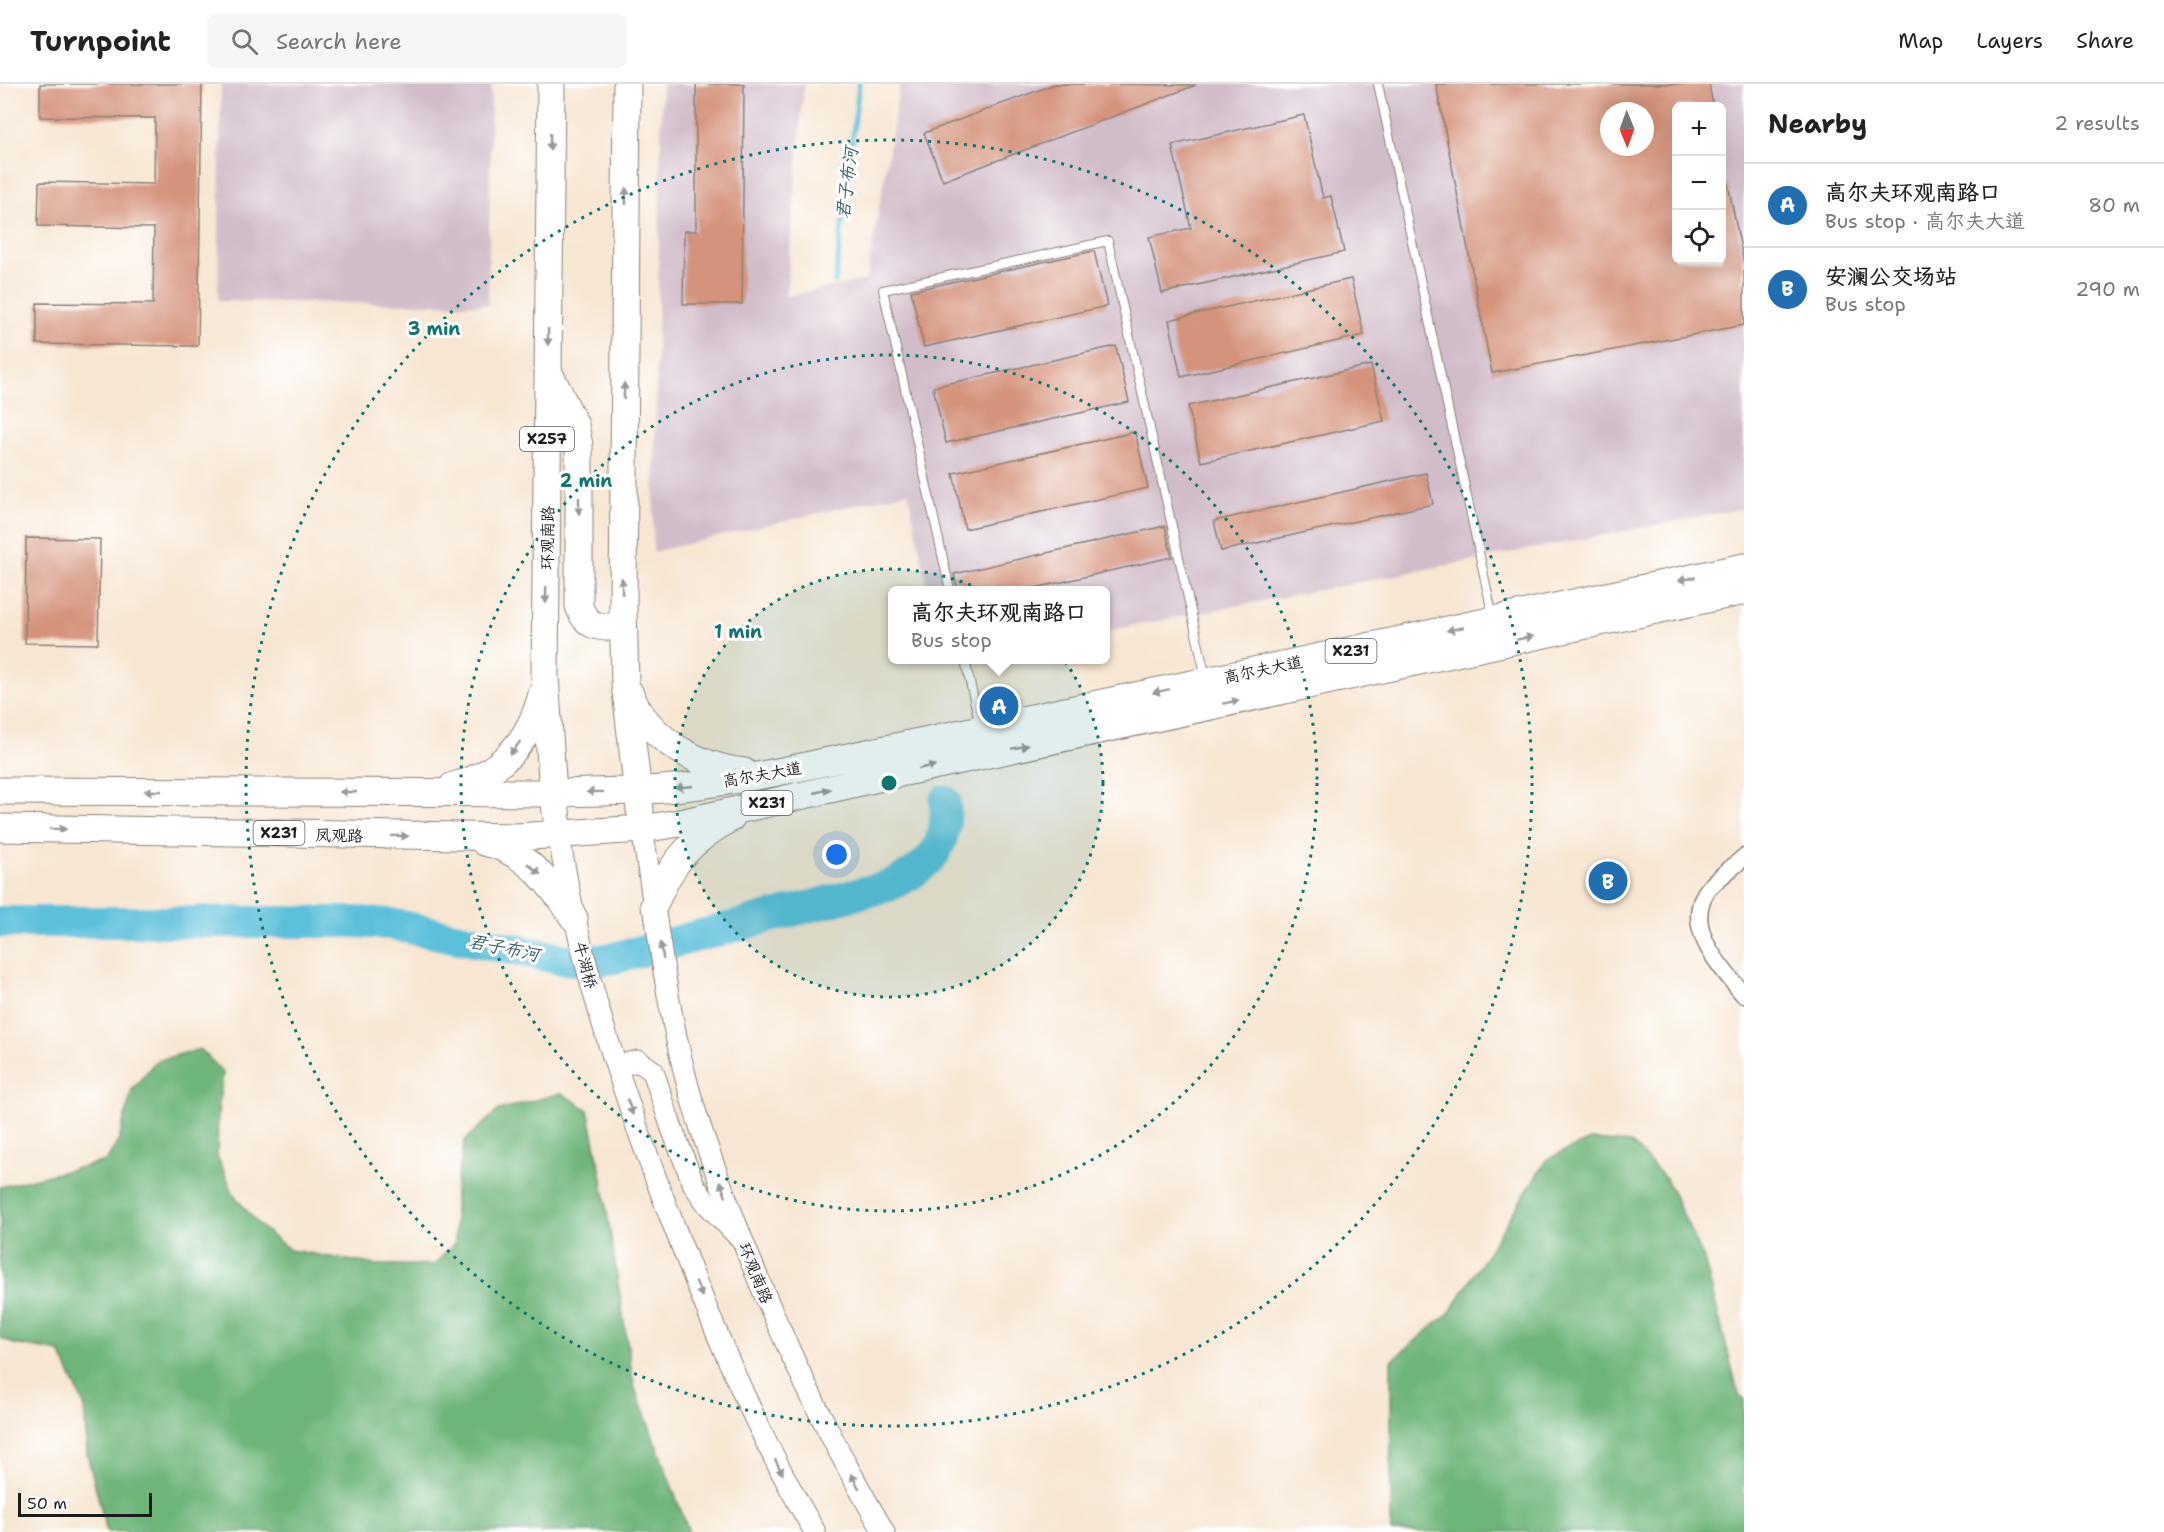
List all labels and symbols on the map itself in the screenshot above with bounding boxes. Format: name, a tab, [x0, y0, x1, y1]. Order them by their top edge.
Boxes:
north arrow	[1600, 102, 1654, 156]
one-way arrow	[545, 133, 555, 152]
water label: 君子布河	[831, 143, 864, 220]
one-way arrow	[621, 187, 630, 206]
text: 3 min	[408, 317, 460, 341]
one-way arrow	[544, 328, 553, 347]
one-way arrow	[619, 382, 628, 401]
road number: X257	[520, 427, 574, 451]
text: 2 min	[560, 469, 612, 493]
one-way arrow	[574, 497, 584, 516]
street label: 环观南路	[536, 506, 559, 570]
one-way arrow	[1678, 575, 1696, 585]
one-way arrow	[618, 577, 627, 596]
one-way arrow	[541, 586, 551, 605]
text: 1 min	[714, 620, 762, 644]
one-way arrow	[1446, 624, 1464, 634]
one-way arrow	[1515, 633, 1534, 642]
road number: X231	[1326, 639, 1376, 663]
street label: 高尔夫大道	[1222, 651, 1304, 688]
pin: A	[980, 684, 1018, 728]
one-way arrow	[1152, 687, 1171, 696]
one-way arrow	[1222, 696, 1241, 706]
one-way arrow	[509, 740, 522, 756]
one-way arrow	[1011, 742, 1030, 752]
street label: 高尔夫大道	[721, 757, 803, 792]
one-way arrow	[918, 762, 936, 772]
centre of rings	[879, 773, 899, 793]
one-way arrow	[674, 782, 693, 792]
one-way arrow	[813, 785, 832, 795]
one-way arrow	[143, 786, 162, 796]
one-way arrow	[338, 787, 357, 797]
one-way arrow	[586, 787, 605, 797]
road number: X231	[742, 791, 792, 815]
road number: X231	[254, 821, 304, 845]
one-way arrow	[49, 824, 68, 834]
street label: 凤观路	[315, 825, 363, 846]
one-way arrow	[391, 831, 410, 841]
your location	[822, 840, 851, 869]
pin: B	[1588, 858, 1628, 904]
one-way arrow	[526, 862, 541, 875]
water label: 君子布河	[466, 929, 545, 968]
street label: 牛湖桥	[569, 939, 602, 991]
one-way arrow	[657, 942, 666, 961]
one-way arrow	[626, 1098, 636, 1116]
one-way arrow	[718, 1180, 727, 1198]
street label: 环观南路	[734, 1240, 777, 1307]
one-way arrow	[695, 1280, 704, 1298]
one-way arrow	[775, 1458, 784, 1475]
one-way arrow	[850, 1472, 860, 1489]
scale bar	[18, 1490, 152, 1518]

